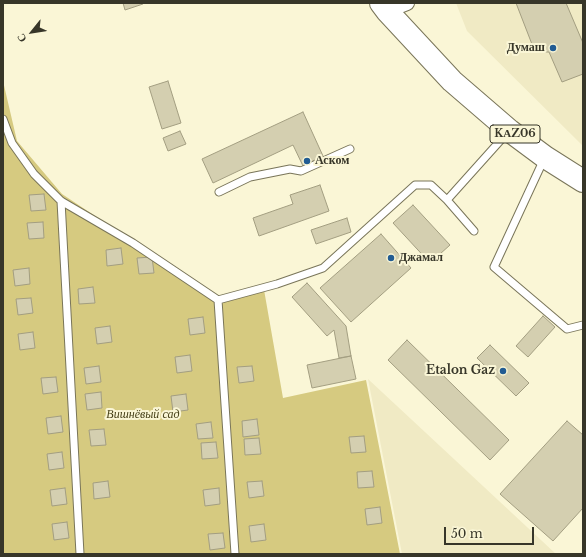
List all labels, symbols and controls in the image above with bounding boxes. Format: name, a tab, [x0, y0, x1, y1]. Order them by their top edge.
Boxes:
north arrow	[12, 12, 52, 52]
text: С	[14, 31, 30, 45]
place label: Думаш	[507, 41, 545, 55]
marker: Думаш	[548, 43, 558, 53]
road number: KАZ06	[490, 125, 540, 143]
place label: Аском	[315, 154, 349, 168]
marker: Аском	[302, 156, 312, 166]
place label: Джамал	[399, 251, 443, 265]
marker: Джамал	[386, 253, 396, 263]
place label: Etalon Gaz	[426, 364, 495, 378]
marker: Etalon Gaz	[498, 366, 508, 376]
park label: Вишнёвый сад	[106, 408, 180, 422]
scale bar	[446, 519, 536, 545]
text: 50 m	[451, 526, 483, 541]

